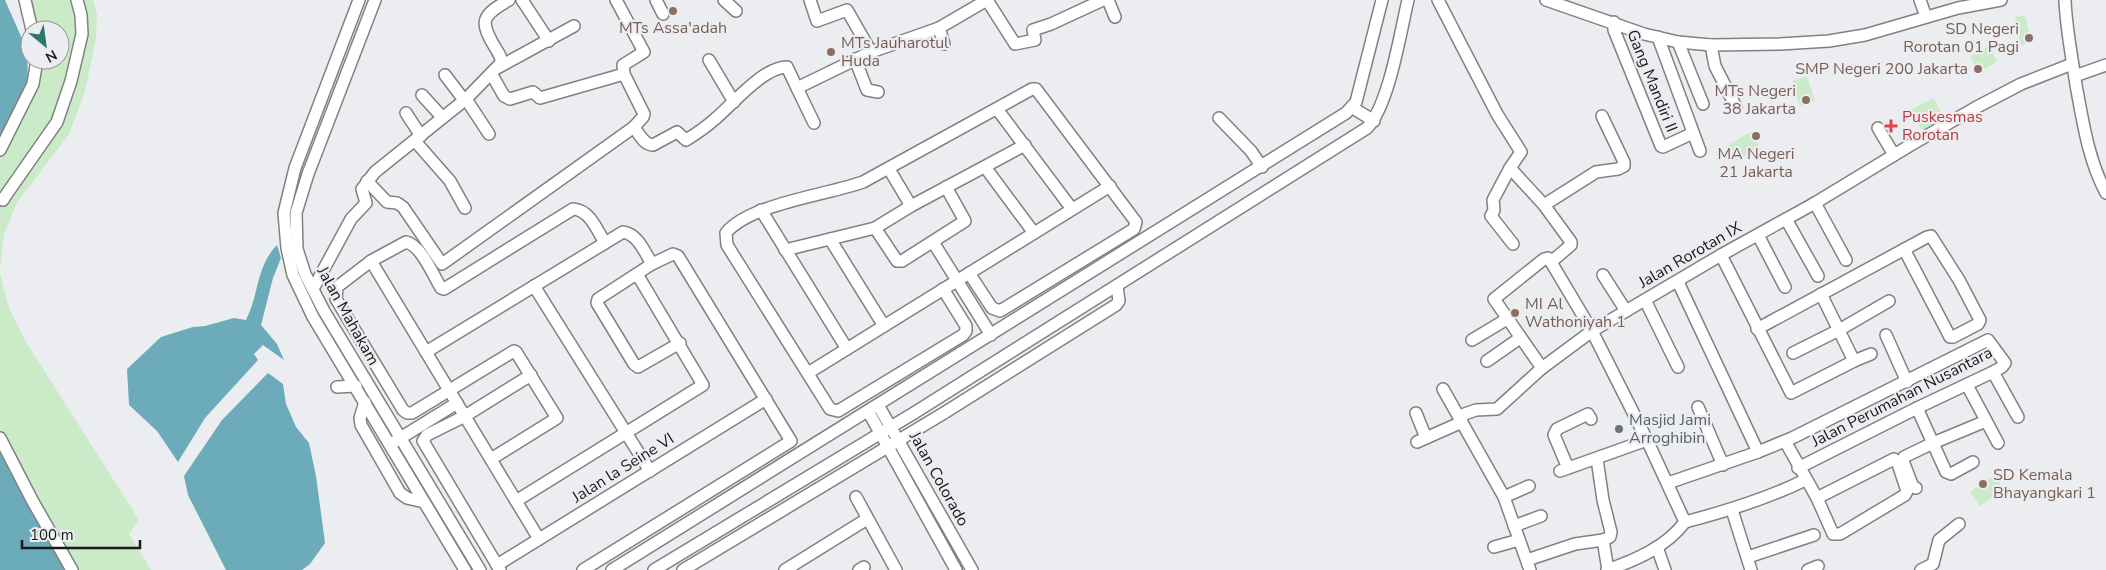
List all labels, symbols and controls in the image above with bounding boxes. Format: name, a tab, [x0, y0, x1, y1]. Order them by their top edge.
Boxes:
marker: MTs Assa'adah	[667, 5, 679, 17]
place label: MTs Assa'adah	[619, 17, 727, 39]
place label: SD Negeri Rorotan 01 Pagi	[1903, 18, 2019, 58]
north arrow	[20, 20, 70, 70]
street label: Gang Mandiri II	[1621, 26, 1683, 136]
place label: MTs Jauharotul Huda	[841, 32, 949, 72]
marker: SD Negeri Rorotan 01 Pagi	[2023, 32, 2035, 44]
text: N	[42, 45, 60, 67]
marker: MTs Jauharotul Huda	[825, 46, 837, 58]
place label: SMP Negeri 200 Jakarta	[1795, 58, 1968, 80]
marker: SMP Negeri 200 Jakarta	[1972, 63, 1984, 75]
place label: MTs Negeri 38 Jakarta	[1714, 80, 1796, 120]
marker: MTs Negeri 38 Jakarta	[1800, 94, 1812, 106]
place label: Puskesmas Rorotan	[1902, 106, 1983, 146]
marker: Puskesmas Rorotan	[1884, 119, 1898, 133]
marker: MA Negeri 21 Jakarta	[1750, 130, 1762, 142]
place label: MA Negeri 21 Jakarta	[1717, 143, 1795, 183]
street label: Jalan Rorotan IX	[1634, 216, 1746, 294]
street label: Jalan Mahakam	[311, 262, 384, 369]
place label: MI Al Wathoniyah 1	[1525, 293, 1626, 333]
marker: MI Al Wathoniyah 1	[1509, 307, 1521, 319]
street label: Jalan Perumahan Nusantara	[1807, 342, 1996, 453]
place label: Masjid Jami Arroghibin	[1629, 409, 1711, 449]
marker: Masjid Jami Arroghibin	[1613, 423, 1625, 435]
street label: Jalan Colorado	[903, 427, 974, 530]
street label: Jalan la Seine VI	[567, 428, 678, 509]
place label: SD Kemala Bhayangkari 1	[1993, 464, 2096, 504]
marker: SD Kemala Bhayangkari 1	[1977, 478, 1989, 490]
scale bar	[22, 518, 140, 550]
text: 100 m	[30, 525, 74, 545]

